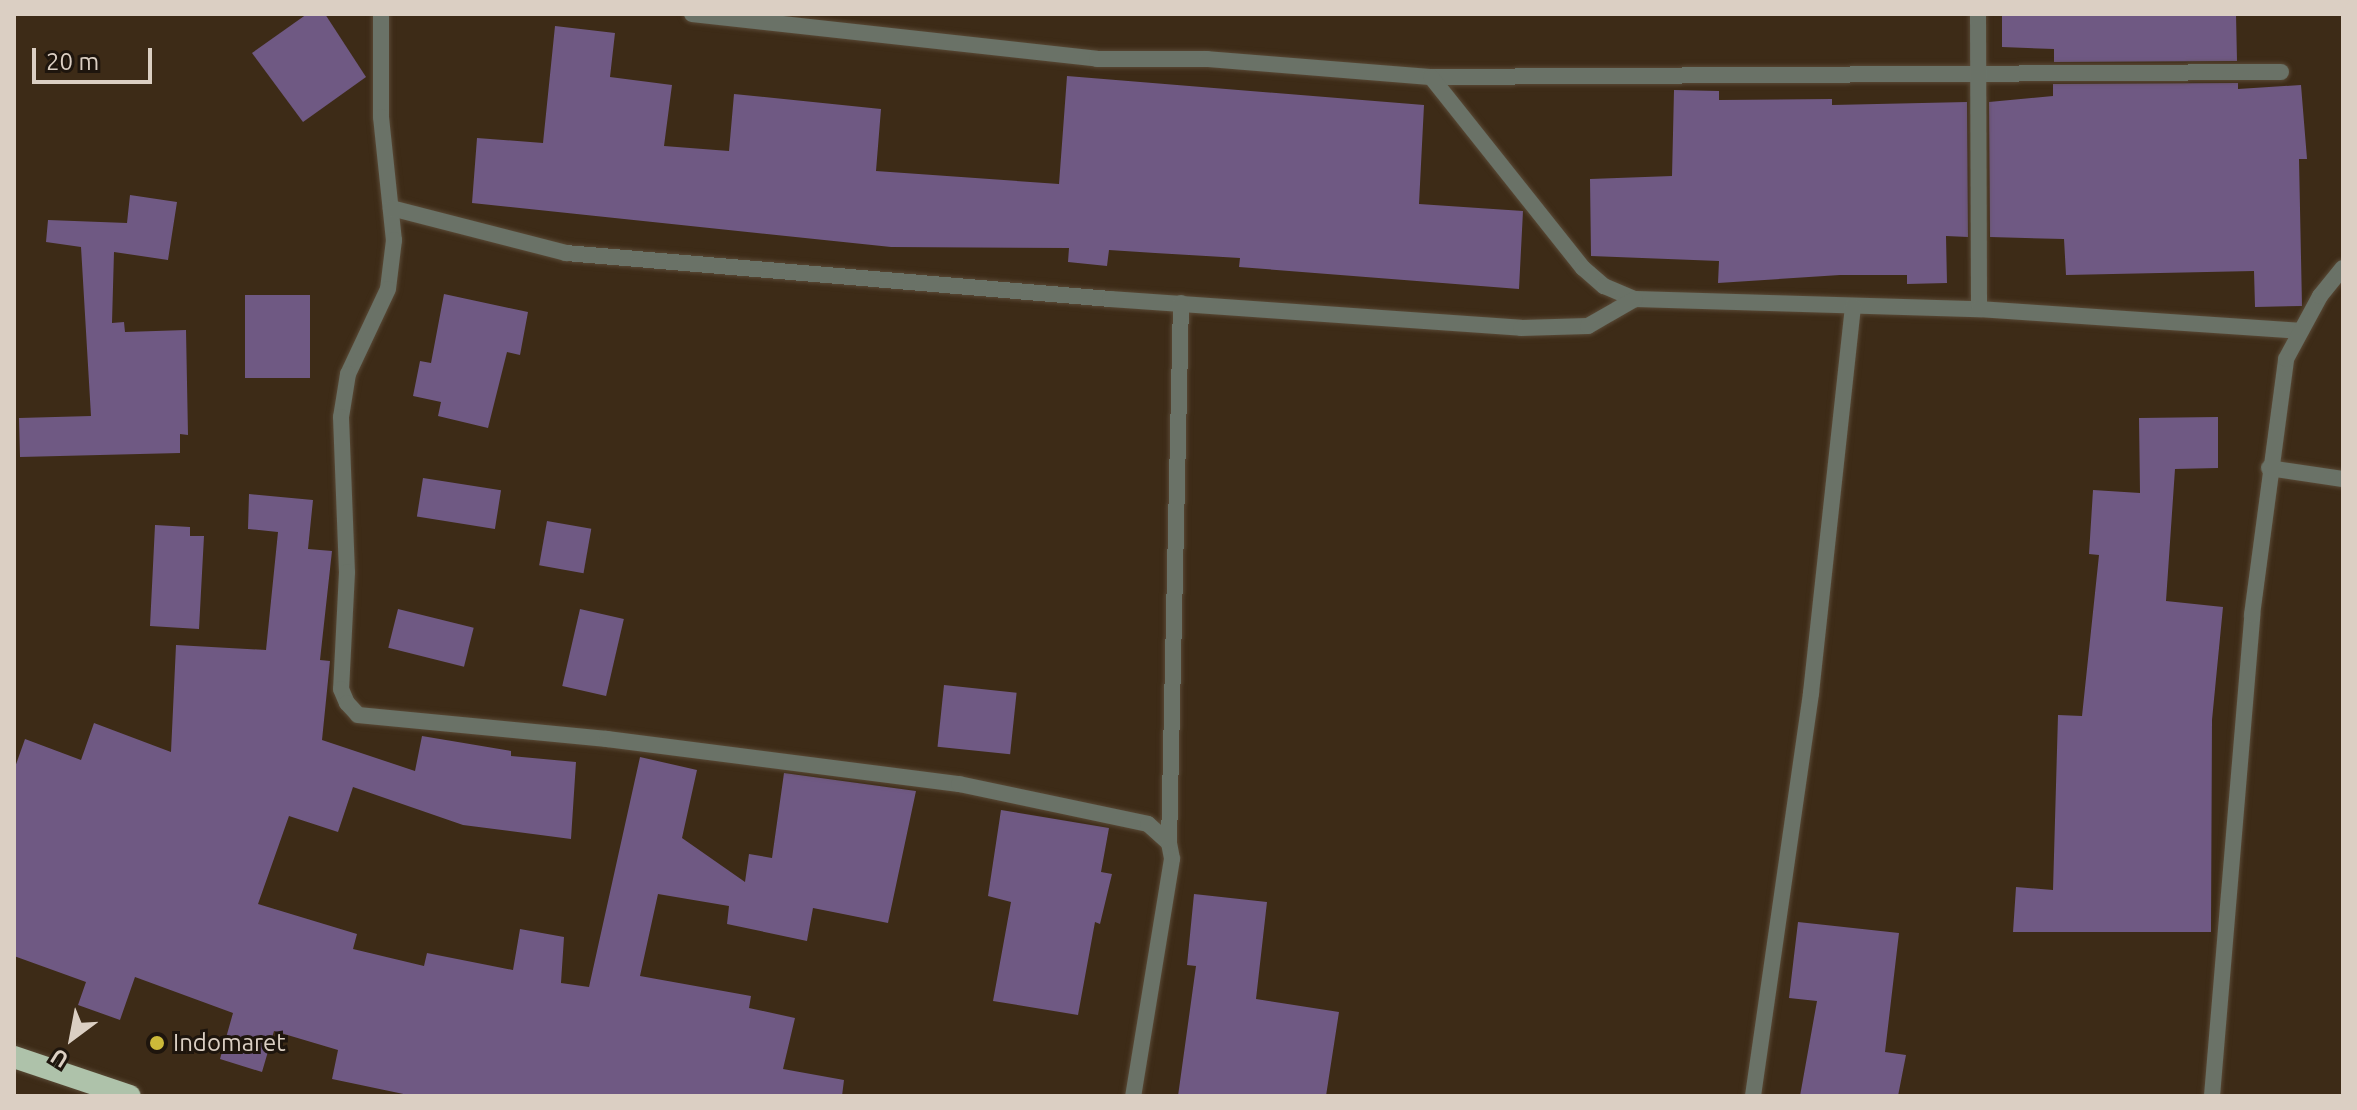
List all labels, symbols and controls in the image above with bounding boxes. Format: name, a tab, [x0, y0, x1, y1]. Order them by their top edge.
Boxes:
scale bar	[36, 32, 156, 82]
text: 20 m	[46, 48, 99, 75]
north arrow	[32, 998, 112, 1078]
place label: Indomaret	[173, 1029, 286, 1057]
marker: Indomaret	[148, 1034, 166, 1052]
text: U	[46, 1044, 72, 1073]

